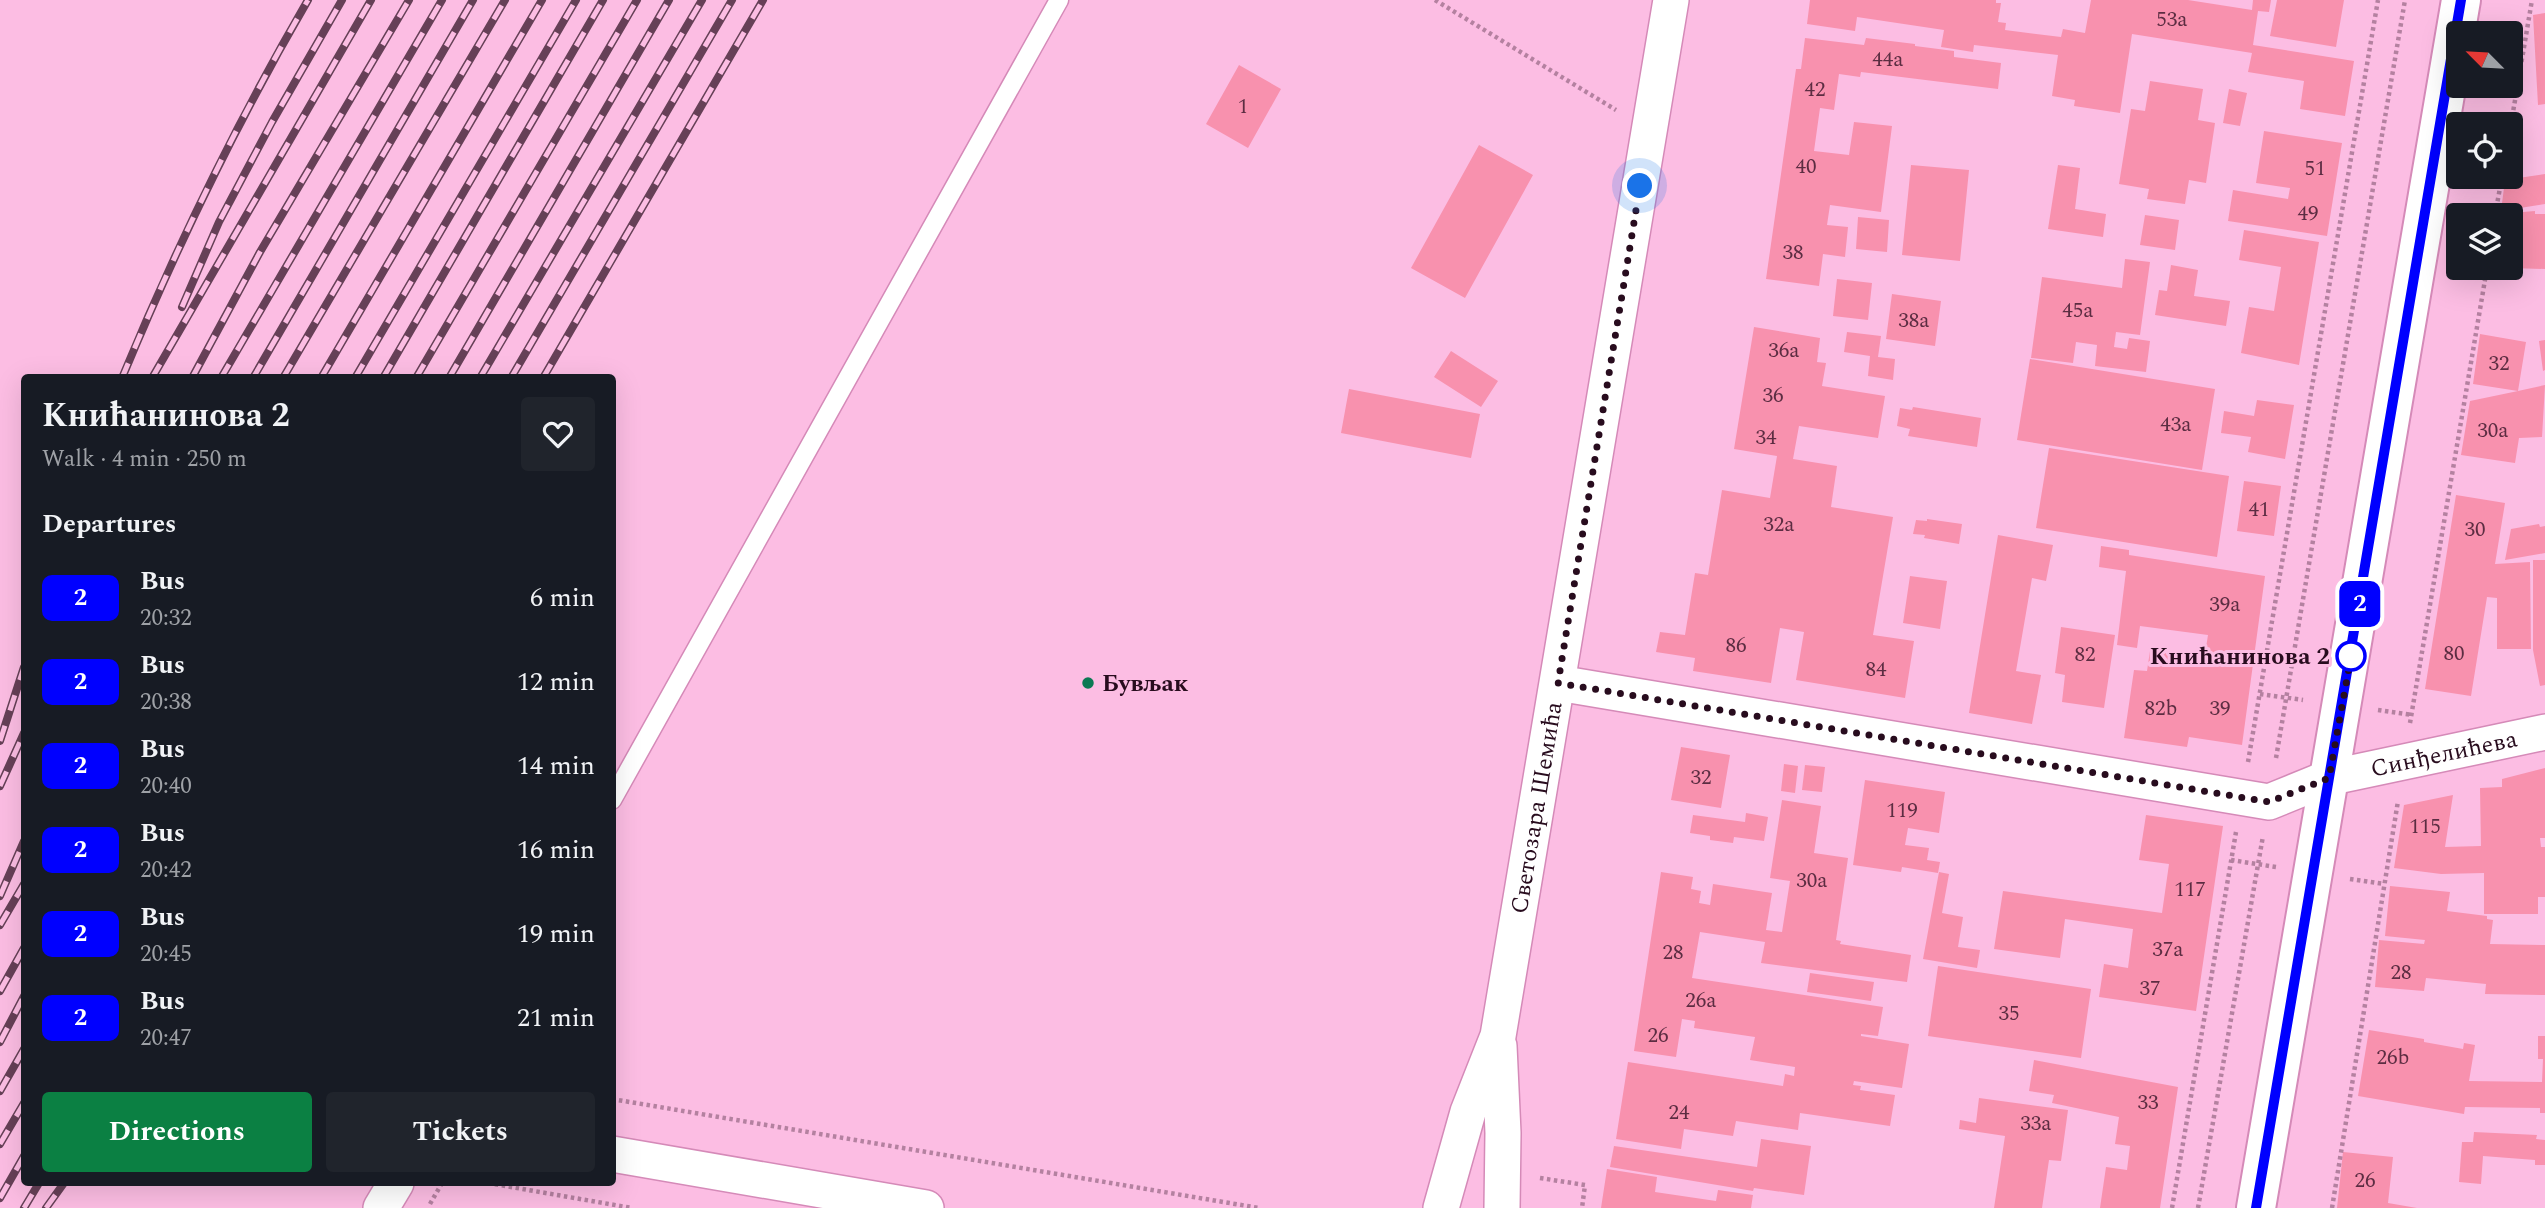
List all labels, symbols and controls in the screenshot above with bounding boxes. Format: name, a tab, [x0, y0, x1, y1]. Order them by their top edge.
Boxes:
house number: 53a	[2156, 4, 2188, 36]
north arrow	[2446, 21, 2524, 98]
map controls	[2446, 21, 2523, 280]
house number: 44a	[1872, 44, 1904, 76]
house number: 42	[1805, 74, 1826, 106]
house number: 1	[1238, 91, 1248, 123]
button: locate	[2446, 112, 2523, 189]
house number: 40	[1796, 151, 1817, 183]
house number: 51	[2305, 153, 2326, 185]
your location	[1622, 168, 1657, 203]
house number: 49	[2298, 198, 2319, 230]
button: layers	[2446, 203, 2523, 280]
house number: 38	[1783, 237, 1804, 269]
house number: 45a	[2062, 295, 2094, 327]
house number: 38a	[1898, 305, 1930, 337]
house number: 36a	[1768, 335, 1800, 367]
house number: 32	[2489, 348, 2510, 380]
house number: 36	[1763, 380, 1784, 412]
text: Книћанинова 2	[42, 391, 290, 441]
button: heart	[521, 397, 595, 471]
house number: 43a	[2160, 409, 2192, 441]
house number: 30a	[2477, 415, 2509, 447]
house number: 34	[1756, 422, 1777, 454]
text: Walk · 4 min · 250 m	[42, 442, 247, 477]
house number: 41	[2249, 494, 2270, 526]
text: Departures	[42, 504, 176, 544]
house number: 32a	[1763, 509, 1795, 541]
house number: 30	[2465, 514, 2486, 546]
text: Bus	[140, 561, 185, 601]
text: 6 min	[530, 578, 595, 618]
text: 2	[74, 580, 87, 616]
line badge: 2	[2337, 581, 2383, 627]
text: 2	[2353, 586, 2367, 622]
house number: 39a	[2209, 589, 2241, 621]
text: 20:32	[140, 601, 192, 636]
house number: 86	[1726, 630, 1747, 662]
house number: 80	[2444, 638, 2465, 670]
house number: 82	[2075, 639, 2096, 671]
place label: Книћанинова 2	[2150, 639, 2330, 675]
marker: Книћанинова 2	[2336, 641, 2366, 671]
text: Bus	[140, 645, 185, 685]
house number: 84	[1866, 654, 1887, 686]
text: 12 min	[517, 662, 595, 702]
text: 2	[74, 664, 87, 700]
place label: Бувљак	[1102, 666, 1189, 702]
marker: Бувљак	[1080, 675, 1096, 691]
text: 20:38	[140, 685, 192, 720]
house number: 82b	[2145, 693, 2177, 725]
house number: 39	[2210, 693, 2231, 725]
street label: Светозара Шемића	[1502, 699, 1573, 917]
street label: Синђелићева	[2367, 721, 2521, 787]
text: Bus	[140, 729, 185, 769]
text: 14 min	[517, 746, 595, 786]
text: 2	[74, 748, 87, 784]
house number: 32	[1691, 762, 1712, 794]
text: 20:40	[140, 769, 192, 804]
house number: 119	[1886, 795, 1918, 827]
house number: 115	[2409, 811, 2441, 843]
text: Bus	[140, 813, 185, 853]
text: 16 min	[517, 830, 595, 870]
text: 2	[74, 832, 87, 868]
text: 20:42	[140, 853, 192, 888]
house number: 30a	[1796, 865, 1828, 897]
house number: 117	[2174, 874, 2206, 906]
text: Bus	[140, 897, 185, 937]
text: 19 min	[517, 914, 595, 954]
text: 2	[74, 916, 87, 952]
house number: 37a	[2152, 934, 2184, 966]
text: 20:45	[140, 937, 192, 972]
house number: 28	[1663, 937, 1684, 969]
house number: 28	[2391, 957, 2412, 989]
house number: 37	[2140, 973, 2161, 1005]
text: Bus	[140, 981, 185, 1021]
house number: 26a	[1685, 985, 1717, 1017]
text: 21 min	[517, 998, 595, 1038]
house number: 35	[1999, 998, 2020, 1030]
text: 2	[74, 1000, 87, 1036]
house number: 26	[1648, 1020, 1669, 1052]
text: 20:47	[140, 1021, 192, 1056]
house number: 26b	[2377, 1042, 2409, 1074]
house number: 33	[2138, 1087, 2159, 1119]
button: Directions	[42, 1092, 312, 1172]
button: Tickets	[326, 1092, 595, 1172]
house number: 24	[1669, 1097, 1690, 1129]
house number: 33a	[2020, 1108, 2052, 1140]
house number: 26	[2355, 1165, 2376, 1197]

